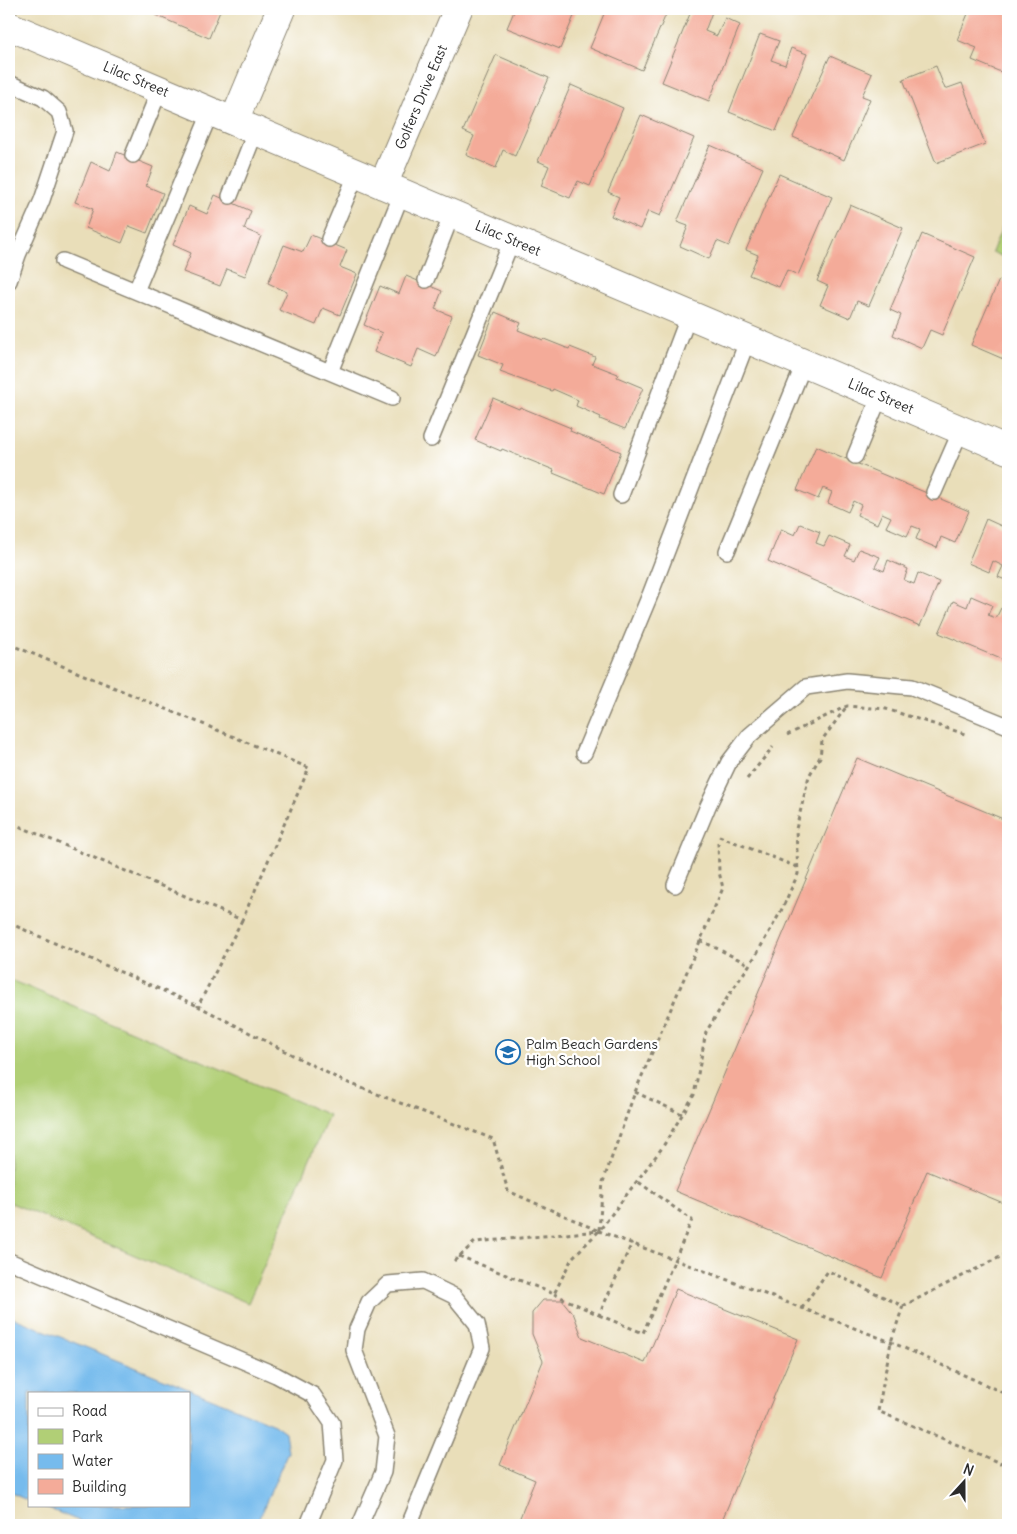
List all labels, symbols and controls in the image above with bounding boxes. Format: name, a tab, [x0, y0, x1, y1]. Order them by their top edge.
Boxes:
street label: Golfers Drive East	[391, 42, 451, 152]
street label: Lilac Street	[100, 57, 172, 101]
street label: Lilac Street	[472, 216, 544, 260]
street label: Lilac Street	[845, 374, 917, 418]
place label: Palm Beach Gardens High School	[526, 1035, 658, 1069]
school or university icon: Palm Beach Gardens High School	[495, 1039, 521, 1065]
legend	[28, 1392, 190, 1506]
text: Road	[72, 1401, 107, 1420]
text: Park	[72, 1427, 103, 1446]
text: Water	[72, 1451, 113, 1470]
north arrow	[940, 1456, 990, 1506]
text: N	[961, 1460, 976, 1480]
text: Building	[72, 1477, 127, 1496]

